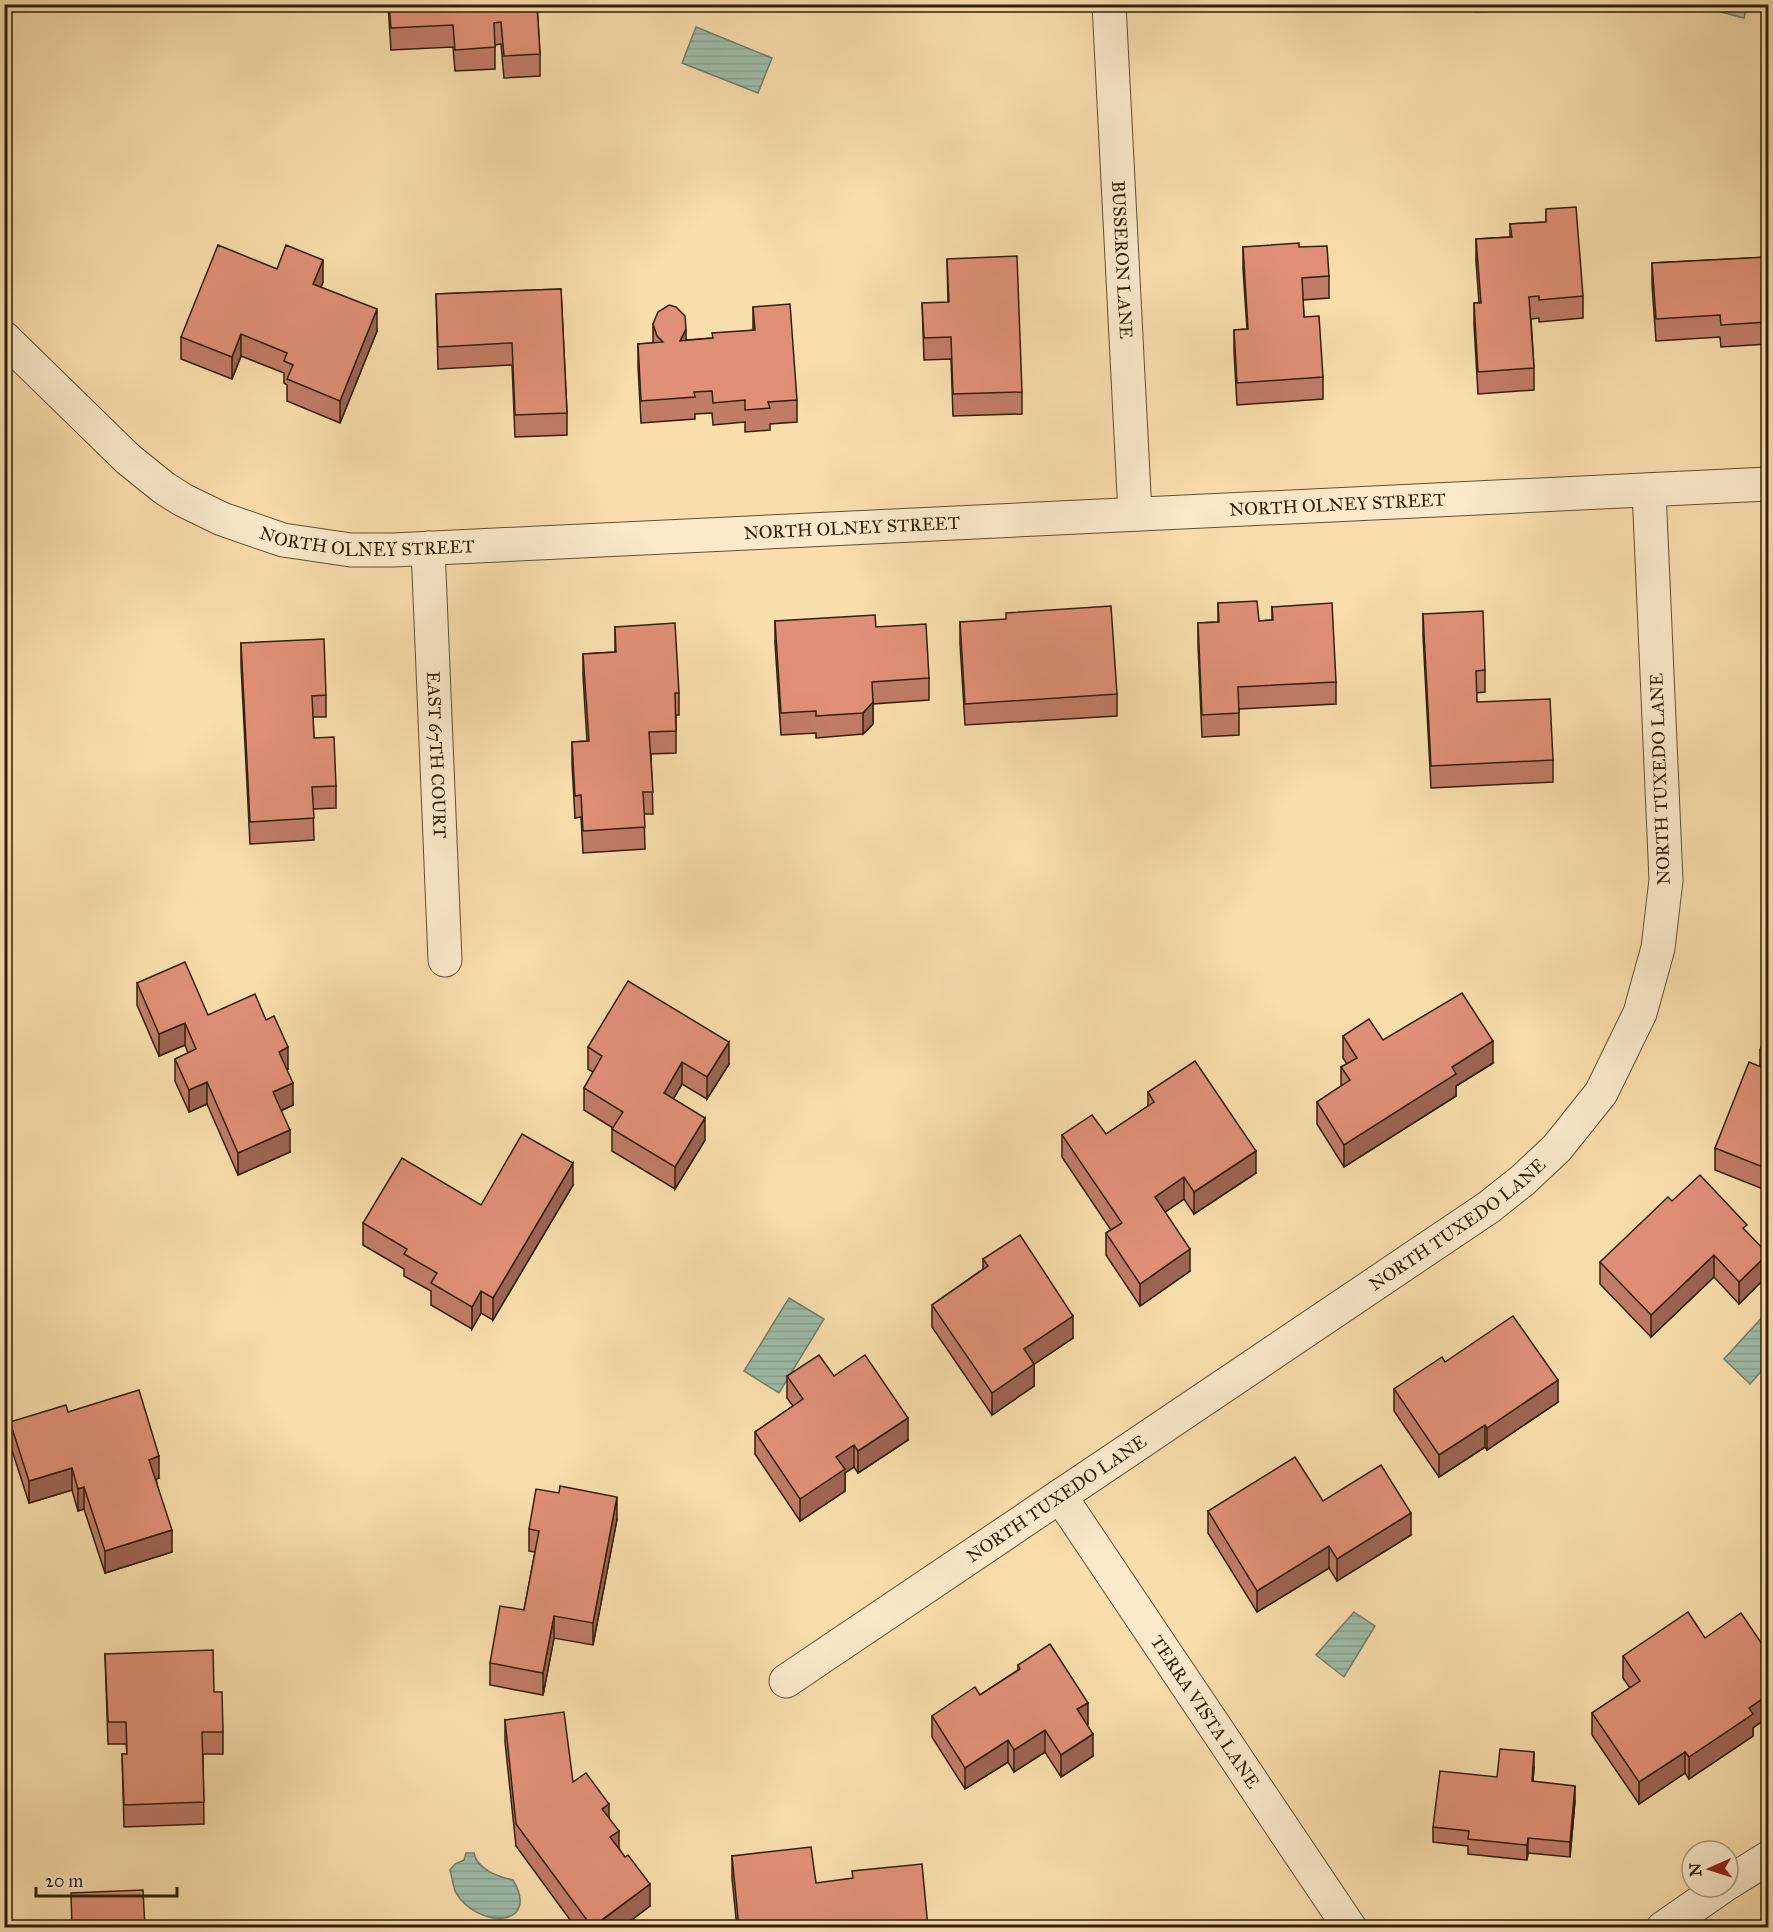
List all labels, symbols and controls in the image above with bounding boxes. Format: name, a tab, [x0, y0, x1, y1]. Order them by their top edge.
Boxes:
street label: BUSSERON LANE	[1107, 180, 1137, 339]
street label: NORTH OLNEY STREET	[1229, 488, 1446, 521]
street label: NORTH OLNEY STREET	[743, 512, 961, 544]
street label: NORTH OLNEY STREET	[257, 522, 475, 561]
street label: EAST 67TH COURT	[422, 671, 451, 839]
street label: NORTH TUXEDO LANE	[1645, 673, 1675, 885]
street label: NORTH TUXEDO LANE	[1365, 1154, 1550, 1296]
street label: NORTH TUXEDO LANE	[962, 1430, 1151, 1567]
street label: TERRA VISTA LANE	[1146, 1631, 1264, 1793]
north arrow	[1680, 1839, 1740, 1899]
scale bar	[36, 1860, 177, 1898]
text: N	[1686, 1862, 1705, 1877]
text: 20 m	[45, 1870, 83, 1892]

